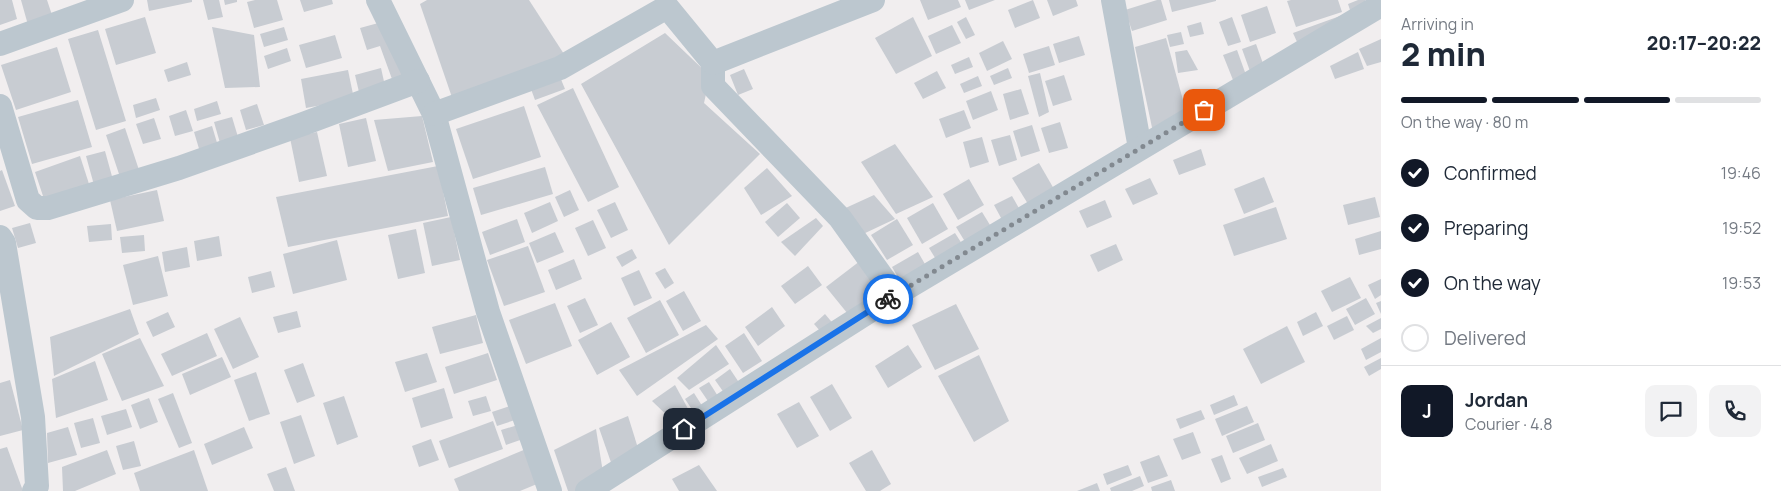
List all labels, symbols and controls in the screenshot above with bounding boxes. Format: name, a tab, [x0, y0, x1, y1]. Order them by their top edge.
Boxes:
text: Arriving in	[1401, 13, 1474, 35]
text: 20:17–20:22	[1647, 30, 1761, 56]
text: 2 min	[1401, 32, 1486, 76]
pin	[1183, 89, 1225, 131]
icon: bag	[1190, 96, 1218, 124]
text: On the way · 80 m	[1401, 111, 1528, 133]
icon: check	[1401, 159, 1429, 187]
text: Confirmed	[1444, 160, 1537, 186]
text: 19:46	[1721, 162, 1761, 184]
icon: check	[1401, 214, 1429, 242]
text: Preparing	[1444, 215, 1529, 241]
text: 19:52	[1722, 217, 1761, 239]
icon: check	[1401, 269, 1429, 297]
text: On the way	[1444, 270, 1541, 296]
text: 19:53	[1722, 272, 1761, 294]
courier	[863, 274, 913, 324]
icon: bike	[874, 285, 902, 313]
text: Delivered	[1444, 325, 1526, 351]
button: chat	[1645, 385, 1697, 437]
button: phone	[1709, 385, 1761, 437]
text: Jordan	[1465, 387, 1528, 413]
text: J	[1422, 398, 1432, 424]
pin	[663, 408, 705, 450]
text: Courier · 4.8	[1465, 413, 1553, 435]
icon: home	[670, 415, 698, 443]

